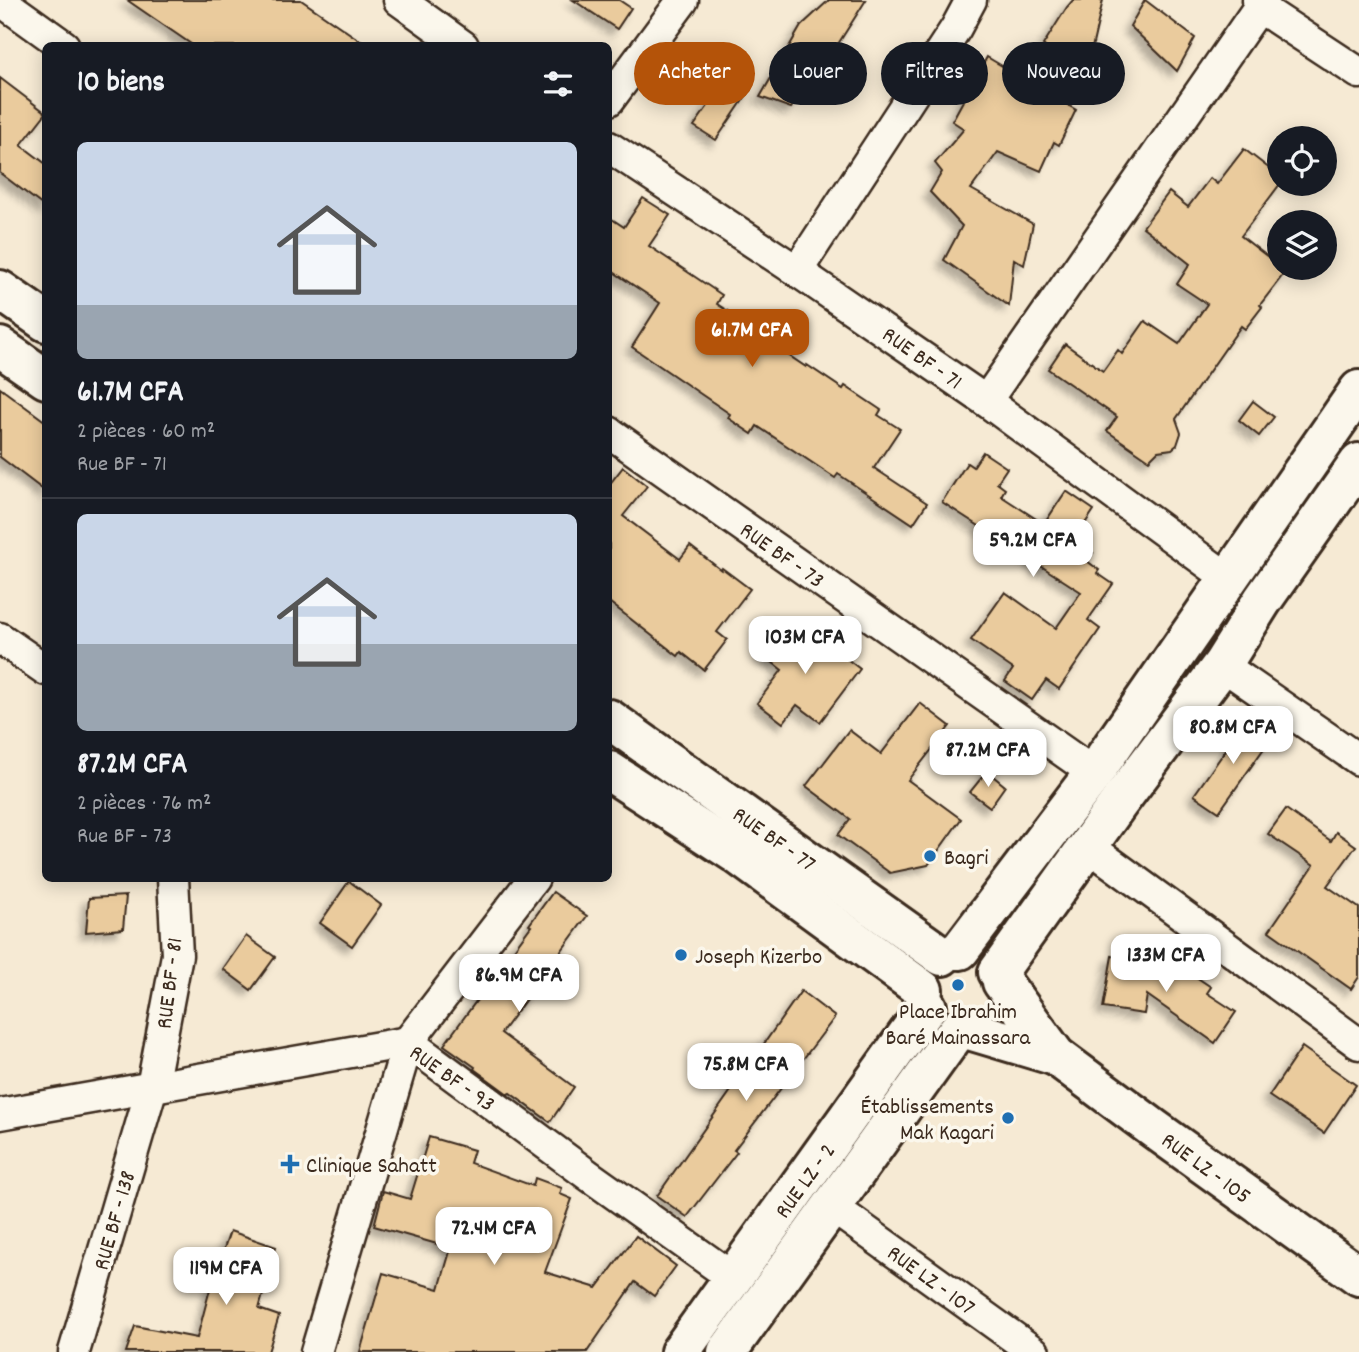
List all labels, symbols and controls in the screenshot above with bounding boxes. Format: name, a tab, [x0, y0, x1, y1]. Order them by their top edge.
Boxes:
chip: Acheter	[634, 42, 755, 105]
chip: Louer	[769, 42, 867, 105]
chip: Filtres	[881, 42, 988, 105]
chip: Nouveau	[1002, 42, 1125, 105]
text: 10 biens	[77, 63, 165, 106]
icon: filters	[539, 65, 577, 103]
map controls	[1267, 126, 1337, 280]
button: locate	[1267, 126, 1337, 196]
icon: home	[264, 187, 390, 313]
button: layers	[1267, 210, 1337, 280]
pin: 61.7M CFA	[672, 310, 832, 369]
text: 61.7M CFA	[711, 315, 793, 348]
street label: RUE BF - 71	[874, 320, 968, 400]
text: 61.7M CFA	[77, 373, 184, 416]
text: 2 pièces · 60 m²	[77, 416, 215, 449]
text: Rue BF - 71	[77, 449, 167, 482]
street label: RUE BF - 73	[732, 516, 830, 598]
pin: 59.2M CFA	[953, 520, 1113, 579]
text: 59.2M CFA	[989, 525, 1077, 558]
icon: home	[264, 559, 390, 685]
pin: 103M CFA	[733, 616, 877, 676]
text: 103M CFA	[765, 622, 845, 655]
pin: 80.8M CFA	[1153, 706, 1313, 766]
text: 80.8M CFA	[1189, 712, 1277, 745]
pin: 87.2M CFA	[908, 730, 1068, 789]
text: 87.2M CFA	[946, 735, 1030, 768]
text: 87.2M CFA	[77, 745, 188, 788]
text: 2 pièces · 76 m²	[77, 788, 211, 821]
street label: RUE BF - 77	[725, 800, 821, 882]
text: Rue BF - 73	[77, 821, 172, 854]
place label: Bagri	[944, 843, 989, 876]
marker: Bagri	[922, 848, 938, 864]
pin: 133M CFA	[1094, 934, 1238, 994]
street label: RUE BF - 81	[150, 936, 193, 1031]
text: 133M CFA	[1127, 940, 1205, 973]
place label: Joseph Kizerbo	[695, 942, 822, 975]
marker: Joseph Kizerbo	[673, 947, 689, 963]
pin: 86.9M CFA	[439, 954, 599, 1014]
text: 86.9M CFA	[475, 960, 563, 993]
marker: Place Ibrahim Baré Mainassara	[950, 977, 966, 993]
place label: Place Ibrahim Baré Mainassara	[886, 997, 1032, 1056]
street label: RUE BF - 93	[401, 1038, 501, 1122]
pin: 75.8M CFA	[666, 1044, 826, 1103]
text: 75.8M CFA	[703, 1049, 789, 1082]
place label: Établissements Mak Kagari	[860, 1092, 994, 1151]
marker: Établissements Mak Kagari	[1000, 1110, 1016, 1126]
street label: RUE LZ - 105	[1153, 1126, 1257, 1214]
street label: RUE LZ - 2	[768, 1138, 845, 1227]
place label: Clinique Sahatt	[306, 1151, 437, 1184]
marker: Clinique Sahatt	[280, 1154, 300, 1174]
street label: RUE BF - 138	[86, 1167, 146, 1275]
pin: 72.4M CFA	[414, 1208, 574, 1267]
text: 72.4M CFA	[451, 1213, 537, 1246]
street label: RUE LZ - 107	[879, 1238, 981, 1325]
pin: 119M CFA	[154, 1248, 298, 1307]
text: 119M CFA	[189, 1253, 263, 1286]

